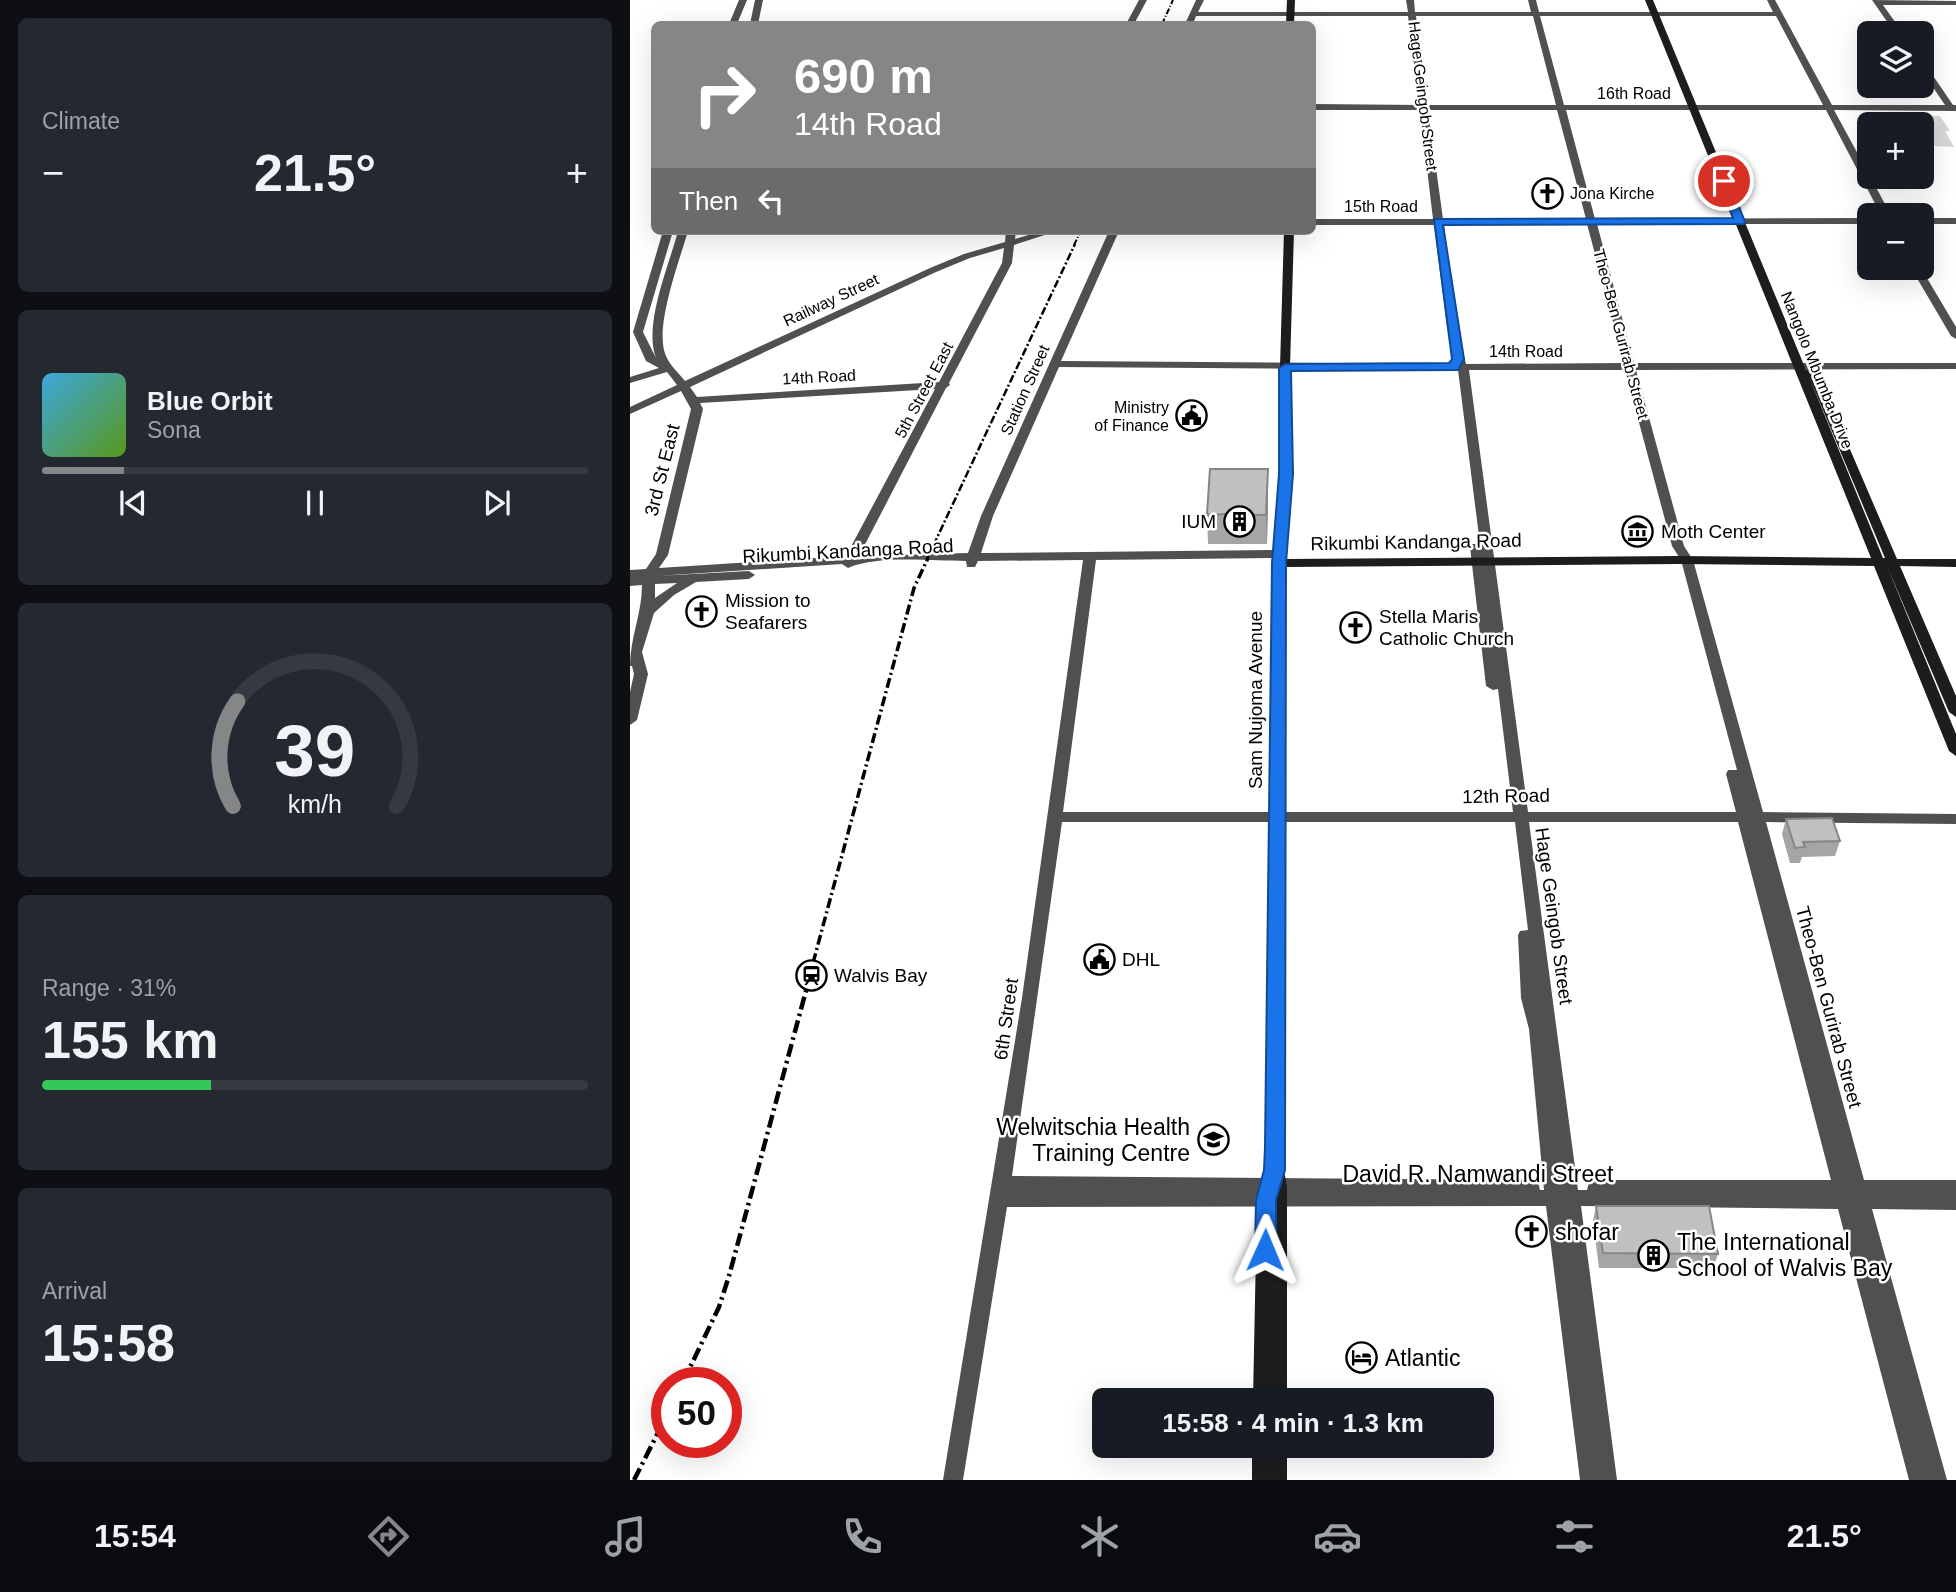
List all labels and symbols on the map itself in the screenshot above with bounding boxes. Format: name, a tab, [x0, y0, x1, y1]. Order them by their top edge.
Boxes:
street label: Hage Geingob Street	[1405, 20, 1441, 172]
street label: 16th Road	[1597, 85, 1671, 102]
pin	[1694, 151, 1754, 211]
church icon: Jona Kirche	[1530, 176, 1564, 210]
place label: Jona Kirche	[1570, 185, 1655, 202]
street label: 15th Road	[1344, 198, 1418, 215]
street label: Theo-Ben Gurirab Street	[1590, 247, 1652, 421]
street label: Railway Street	[781, 270, 882, 330]
street label: Nangolo Mbumba Drive	[1778, 289, 1856, 451]
street label: 5th Street East	[892, 339, 957, 441]
street label: Station Street	[998, 342, 1053, 438]
street label: 14th Road	[1489, 343, 1563, 360]
street label: 14th Road	[782, 367, 856, 387]
place label: Ministry of Finance	[1094, 399, 1169, 434]
public building icon: Ministry of Finance	[1175, 399, 1209, 433]
street label: 3rd St East	[640, 421, 684, 518]
building icon: IUM	[1222, 504, 1256, 538]
place label: IUM	[1181, 511, 1216, 532]
museum icon: Moth Center	[1621, 514, 1655, 548]
place label: Moth Center	[1661, 521, 1766, 542]
street label: Rikumbi Kandanga Road	[1310, 530, 1522, 554]
street label: Rikumbi Kandanga Road	[742, 535, 954, 567]
place label: Mission to Seafarers	[725, 590, 811, 633]
church icon: Mission to Seafarers	[685, 594, 719, 628]
place label: Stella Maris Catholic Church	[1379, 606, 1514, 649]
church icon: Stella Maris Catholic Church	[1339, 610, 1373, 644]
street label: Sam Nujoma Avenue	[1245, 611, 1266, 789]
street label: 12th Road	[1462, 785, 1550, 807]
street label: Hage Geingob Street	[1531, 826, 1577, 1007]
street label: Theo-Ben Gurirab Street	[1792, 904, 1866, 1111]
public building icon: DHL	[1082, 942, 1116, 976]
place label: DHL	[1122, 949, 1160, 970]
station icon: Walvis Bay	[794, 958, 828, 992]
place label: Walvis Bay	[834, 965, 928, 986]
street label: 6th Street	[990, 976, 1022, 1061]
place label: Welwitschia Health Training Centre	[996, 1114, 1190, 1166]
school or university icon: Welwitschia Health Training Centre	[1196, 1123, 1230, 1157]
street label: David R. Namwandi Street	[1343, 1161, 1614, 1187]
position arrow	[1228, 1213, 1302, 1287]
church icon: shofar	[1515, 1215, 1549, 1249]
place label: shofar	[1555, 1219, 1619, 1245]
place label: The International School of Walvis Bay	[1677, 1229, 1893, 1281]
building icon: The International School of Walvis Bay	[1637, 1238, 1671, 1272]
hotel icon: Atlantic	[1345, 1341, 1379, 1375]
place label: Atlantic	[1385, 1345, 1460, 1371]
speed limit sign: 50	[651, 1367, 742, 1458]

